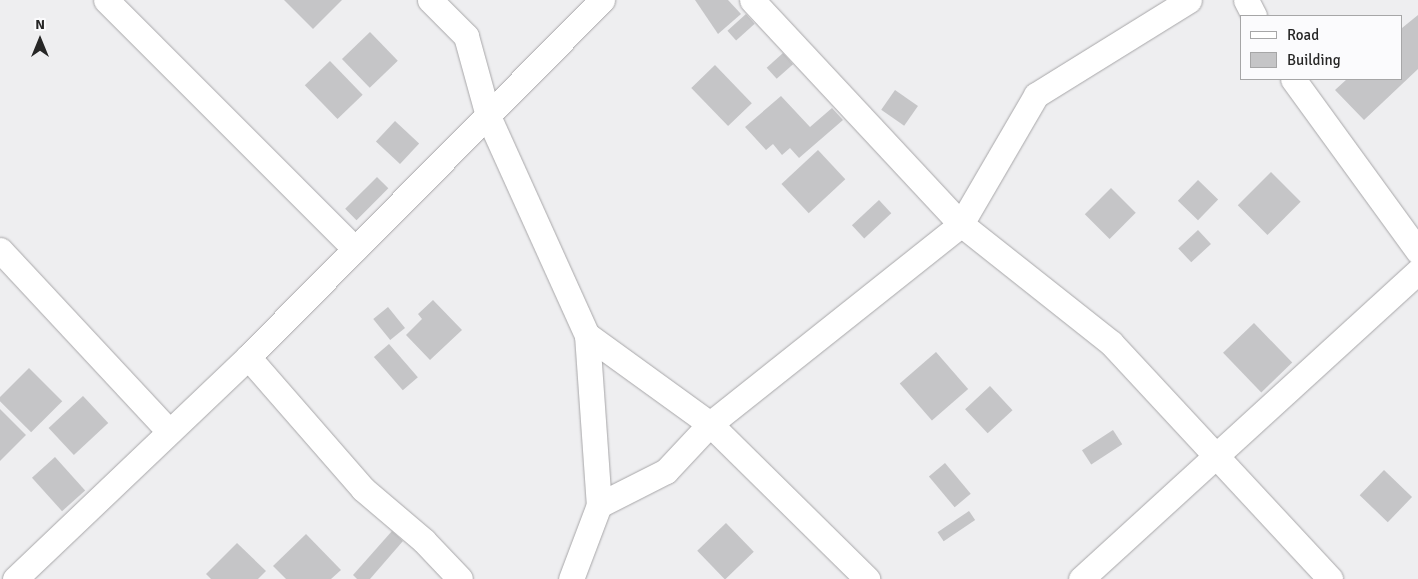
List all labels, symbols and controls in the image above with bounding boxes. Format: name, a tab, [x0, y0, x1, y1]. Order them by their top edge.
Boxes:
north arrow	[15, 15, 65, 65]
legend	[1240, 15, 1403, 80]
text: N	[35, 16, 45, 33]
text: Road	[1287, 26, 1319, 44]
text: Building	[1287, 51, 1341, 69]

